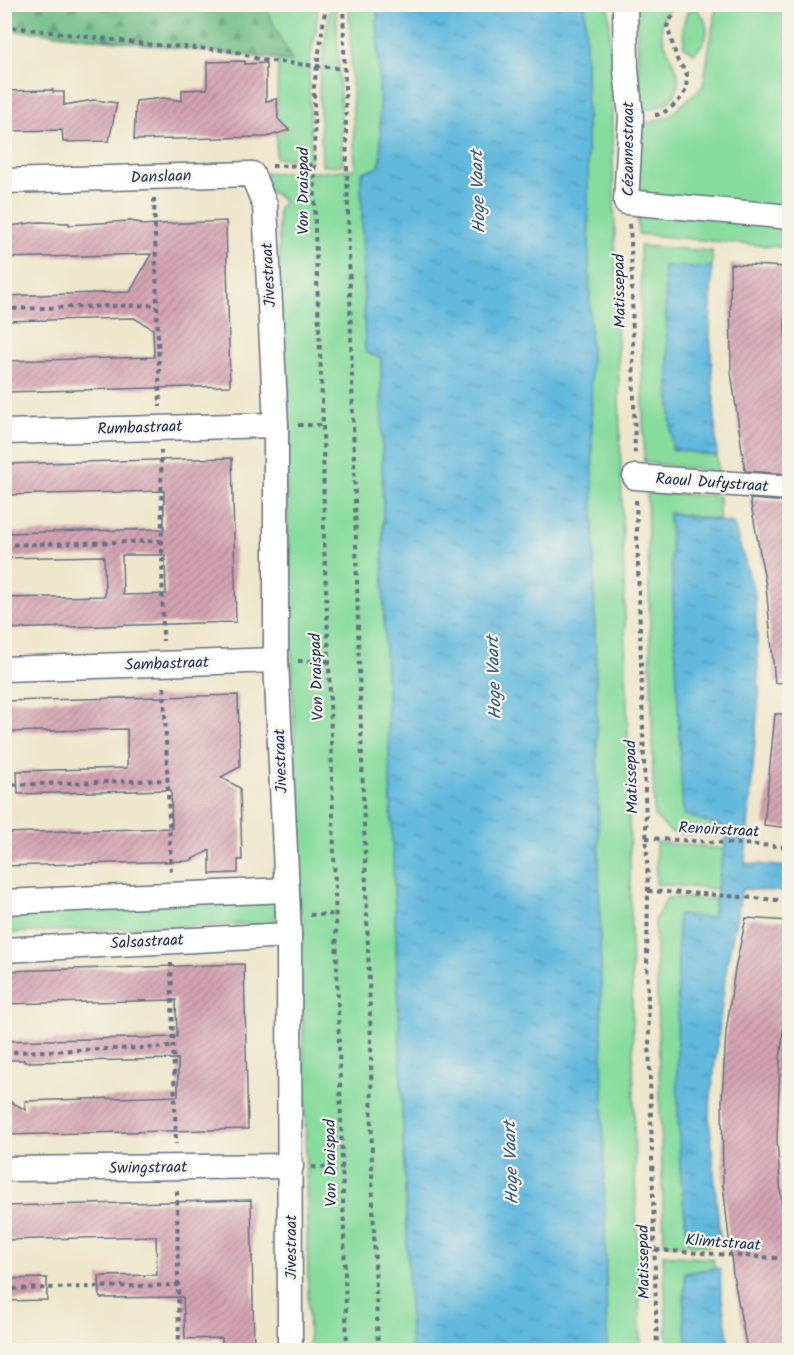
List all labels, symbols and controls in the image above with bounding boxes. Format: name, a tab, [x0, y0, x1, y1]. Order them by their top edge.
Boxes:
street label: Cézannestraat	[616, 101, 641, 196]
street label: Von Draispad	[291, 146, 316, 235]
water label: Hoge Vaart	[463, 147, 495, 234]
street label: Danslaan	[130, 163, 192, 191]
street label: Jivestraat	[255, 241, 283, 308]
street label: Matissepad	[607, 253, 633, 328]
street label: Rumbastraat	[97, 414, 184, 442]
street label: Raoul Dufystraat	[655, 467, 770, 499]
street label: Von Draispad	[303, 632, 331, 721]
water label: Hoge Vaart	[479, 633, 511, 720]
street label: Sambastraat	[125, 650, 210, 678]
street label: Jivestraat	[267, 727, 295, 794]
street label: Matissepad	[618, 739, 646, 814]
street label: Renoirstraat	[678, 815, 761, 845]
street label: Salsastraat	[110, 928, 185, 956]
street label: Von Draispad	[318, 1118, 344, 1207]
water label: Hoge Vaart	[496, 1118, 528, 1205]
street label: Swingstraat	[108, 1155, 188, 1181]
street label: Jivestraat	[279, 1214, 304, 1279]
street label: Matissepad	[631, 1224, 657, 1299]
street label: Klimtstraat	[684, 1228, 762, 1258]

